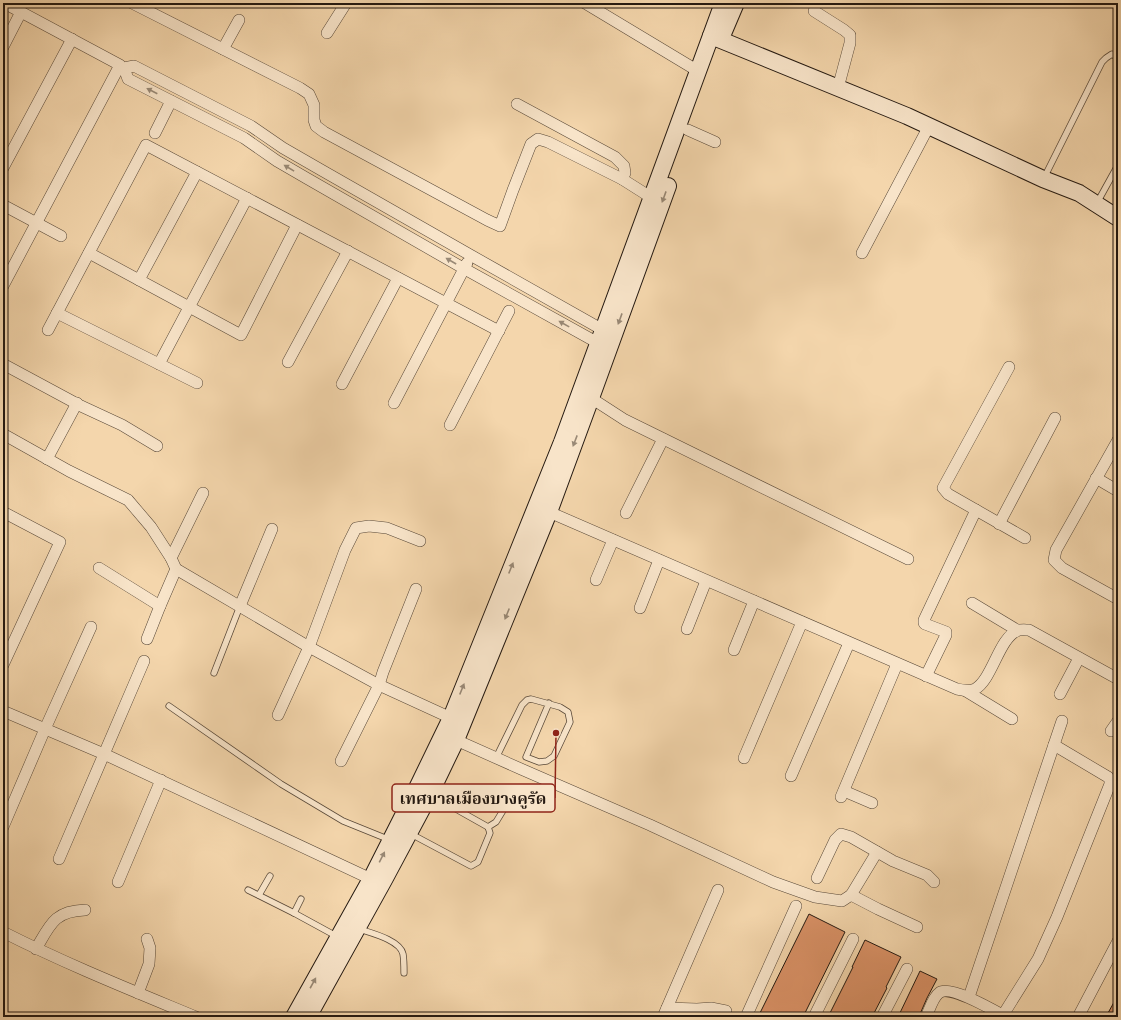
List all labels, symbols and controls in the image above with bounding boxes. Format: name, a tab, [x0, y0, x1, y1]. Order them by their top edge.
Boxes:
one-way arrow	[146, 88, 158, 94]
one-way arrow	[283, 165, 295, 172]
one-way arrow	[661, 191, 667, 203]
one-way arrow	[445, 258, 457, 264]
one-way arrow	[616, 314, 622, 326]
one-way arrow	[558, 321, 570, 327]
one-way arrow	[572, 436, 578, 448]
one-way arrow	[508, 562, 514, 574]
one-way arrow	[504, 609, 510, 620]
one-way arrow	[460, 682, 466, 694]
callout: เทศบาลเมืองบางคูรัด	[392, 784, 555, 812]
text: เทศบาลเมืองบางคูรัด	[399, 789, 547, 809]
one-way arrow	[379, 851, 385, 862]
one-way arrow	[310, 977, 316, 989]

